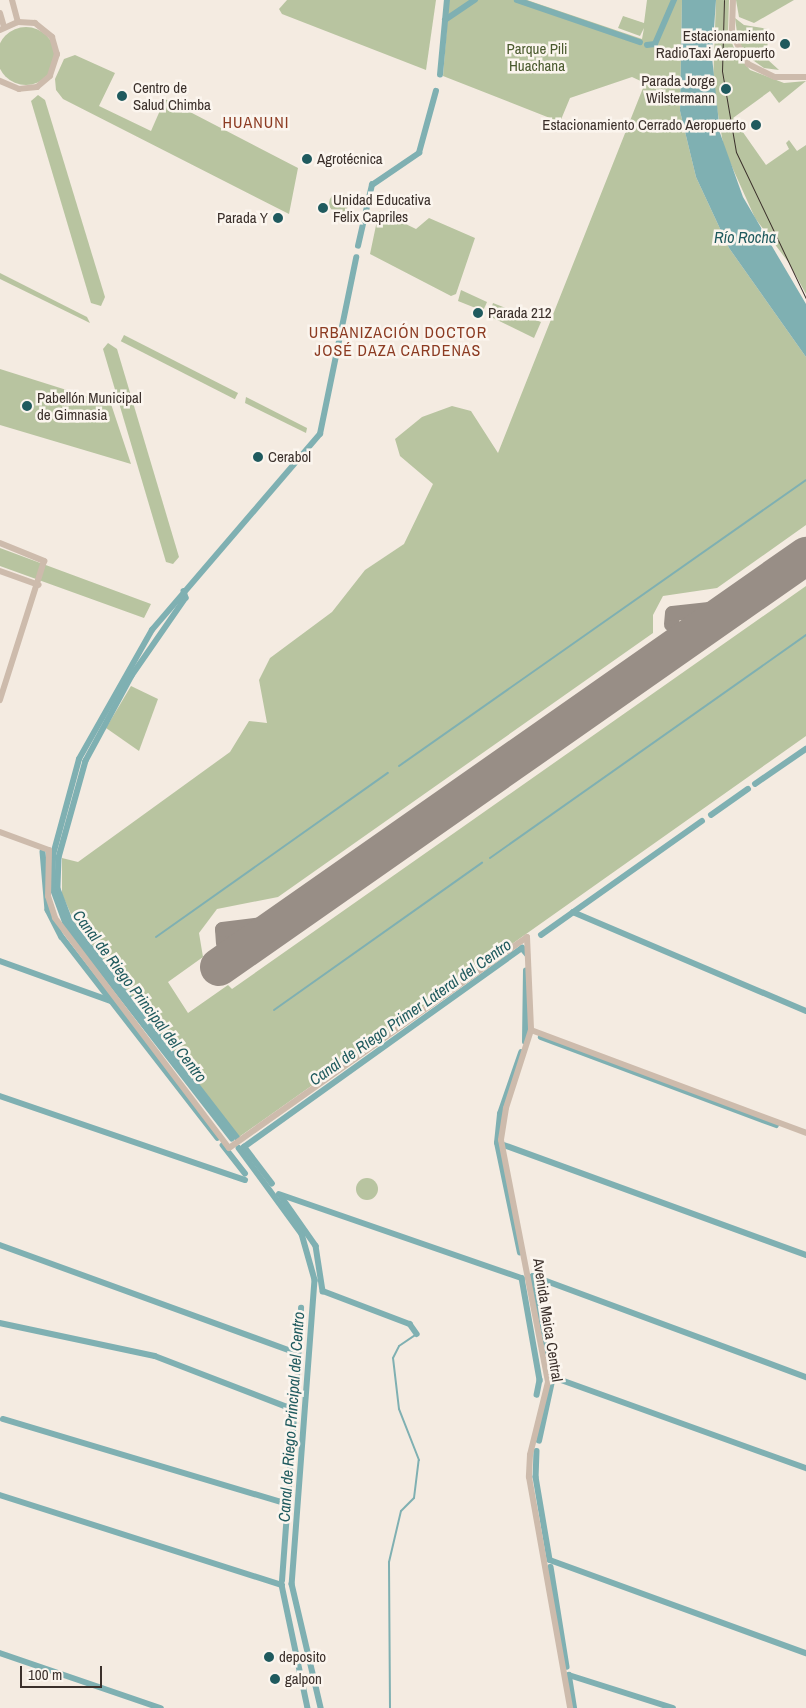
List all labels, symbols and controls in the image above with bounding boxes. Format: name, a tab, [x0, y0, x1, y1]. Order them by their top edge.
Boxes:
place label: Estacionamiento RadioTaxi Aeropuerto	[655, 26, 775, 61]
marker: Estacionamiento RadioTaxi Aeropuerto	[779, 38, 791, 50]
park label: Parque Pili Huachana	[507, 39, 567, 74]
place label: Parada Jorge Wilstermann	[641, 71, 715, 106]
place label: Centro de Salud Chimba	[133, 78, 211, 113]
marker: Parada Jorge Wilstermann	[719, 82, 733, 96]
marker: Centro de Salud Chimba	[115, 89, 129, 103]
district label: HUANUNI	[222, 112, 290, 132]
place label: Estacionamiento Cerrado Aeropuerto	[542, 116, 746, 134]
marker: Estacionamiento Cerrado Aeropuerto	[750, 119, 762, 131]
place label: Agrotécnica	[317, 150, 383, 168]
marker: Agrotécnica	[301, 153, 313, 165]
place label: Unidad Educativa Felix Capriles	[333, 190, 431, 225]
marker: Unidad Educativa Felix Capriles	[317, 202, 329, 214]
place label: Parada Y	[217, 209, 268, 227]
marker: Parada Y	[272, 212, 284, 224]
water label: Río Rocha	[714, 227, 776, 247]
place label: Parada 212	[488, 304, 552, 322]
marker: Parada 212	[472, 307, 484, 319]
district label: URBANIZACIÓN DOCTOR JOSÉ DAZA CARDENAS	[306, 322, 490, 360]
place label: Pabellón Municipal de Gimnasia	[37, 388, 142, 423]
marker: Pabellón Municipal de Gimnasia	[21, 400, 33, 412]
place label: Cerabol	[268, 448, 311, 466]
marker: Cerabol	[252, 451, 264, 463]
water label: Canal de Riego Principal del Centro	[69, 906, 211, 1086]
water label: Canal de Riego Primer Lateral del Centro	[305, 935, 515, 1089]
street label: Avenida Maica Central	[529, 1257, 567, 1383]
water label: Canal de Riego Principal del Centro	[274, 1311, 308, 1523]
place label: deposito	[279, 1648, 326, 1666]
marker: deposito	[263, 1651, 275, 1663]
scale bar	[22, 1656, 105, 1688]
text: 100 m	[28, 1664, 62, 1685]
place label: galpon	[285, 1670, 322, 1688]
marker: galpon	[269, 1673, 281, 1685]

